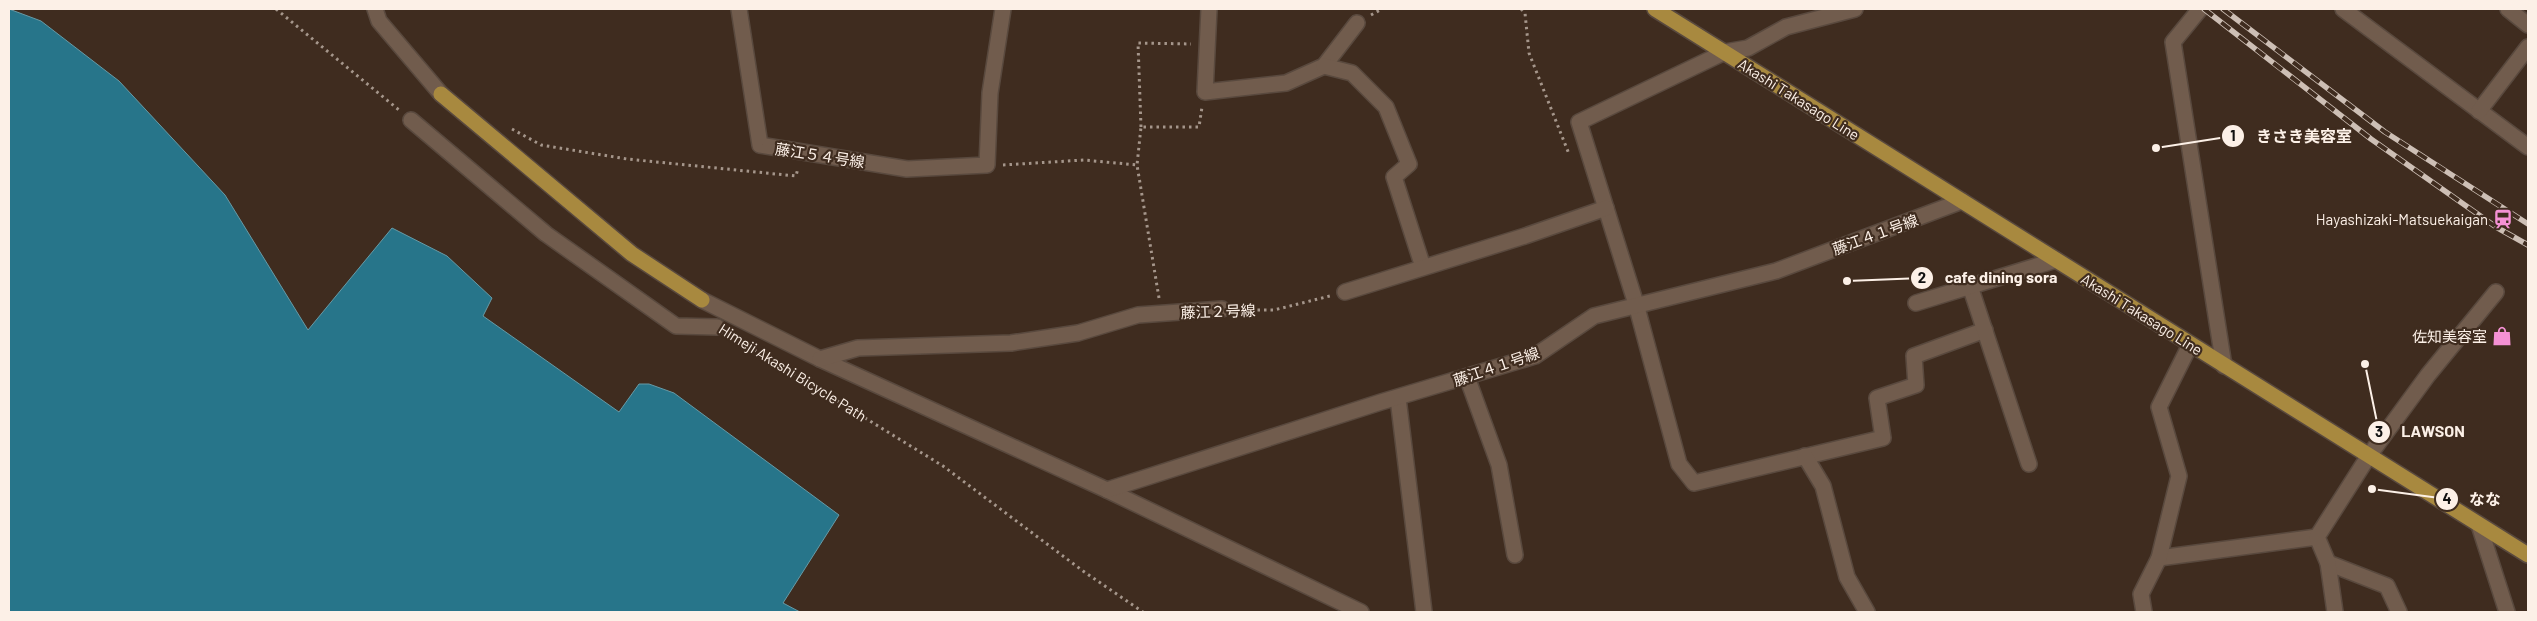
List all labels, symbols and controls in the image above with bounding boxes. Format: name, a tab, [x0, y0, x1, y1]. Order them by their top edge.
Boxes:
street label: Akashi Takasago Line	[1735, 54, 1863, 144]
callout: きさき美容室	[2221, 121, 2362, 152]
text: 1	[2230, 126, 2236, 144]
text: きさき美容室	[2256, 126, 2352, 145]
street label: 藤江５４号線	[774, 139, 866, 171]
station icon: Hayashizaki-Matsuekaigan	[2492, 208, 2514, 230]
street label: 藤江４１号線	[1830, 210, 1920, 258]
place label: Hayashizaki-Matsuekaigan	[2316, 210, 2488, 228]
callout: cafe dining sora	[1910, 262, 2068, 293]
text: cafe dining sora	[1945, 267, 2057, 286]
text: 2	[1918, 268, 1926, 286]
street label: Akashi Takasago Line	[2078, 269, 2206, 359]
street label: 藤江２号線	[1180, 301, 1256, 321]
street label: Himeji Akashi Bicycle Path	[716, 319, 870, 425]
shop icon: 佐知美容室	[2491, 325, 2513, 347]
place label: 佐知美容室	[2412, 327, 2487, 345]
street label: 藤江４１号線	[1451, 343, 1541, 389]
callout: LAWSON	[2366, 416, 2475, 447]
text: LAWSON	[2401, 421, 2465, 440]
text: 3	[2375, 422, 2383, 440]
callout: なな	[2434, 484, 2511, 515]
text: 4	[2442, 489, 2452, 507]
text: なな	[2469, 489, 2501, 508]

